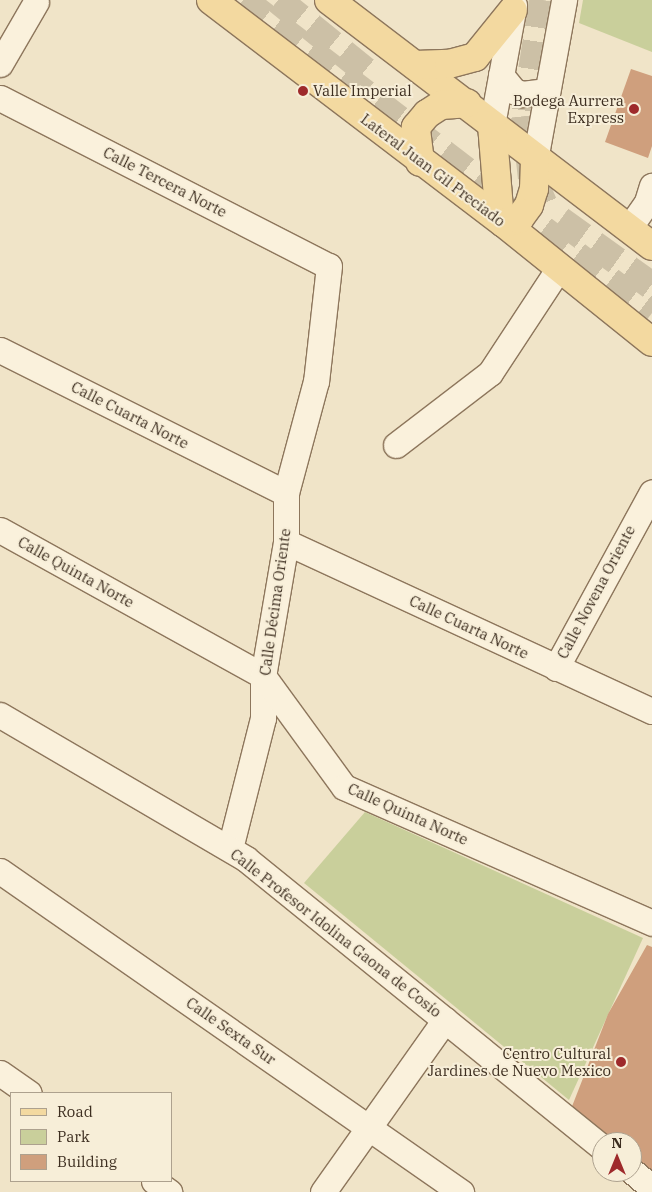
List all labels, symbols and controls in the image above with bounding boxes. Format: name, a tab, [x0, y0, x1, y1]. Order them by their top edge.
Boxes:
place label: Valle Imperial	[313, 82, 412, 100]
marker: Valle Imperial	[297, 85, 309, 97]
place label: Bodega Aurrera Express	[513, 91, 624, 126]
marker: Bodega Aurrera Express	[628, 103, 640, 115]
street label: Lateral Juan Gil Preciado	[357, 110, 509, 230]
street label: Calle Tercera Norte	[100, 143, 230, 221]
street label: Calle Cuarta Norte	[68, 378, 192, 452]
street label: Calle Novena Oriente	[553, 522, 639, 662]
street label: Calle Décima Oriente	[256, 527, 294, 677]
street label: Calle Quinta Norte	[15, 533, 137, 611]
street label: Calle Cuarta Norte	[407, 591, 531, 663]
street label: Calle Quinta Norte	[345, 779, 471, 849]
street label: Calle Profesor Idolina Gaona de Cosío	[227, 845, 445, 1021]
street label: Calle Sexta Sur	[183, 993, 279, 1069]
place label: Centro Cultural Jardines de Nuevo Mexico	[428, 1044, 611, 1079]
marker: Centro Cultural Jardines de Nuevo Mexico	[615, 1056, 627, 1068]
legend	[10, 1092, 172, 1182]
text: Road	[57, 1102, 93, 1121]
text: Park	[57, 1127, 90, 1146]
north arrow	[592, 1132, 642, 1182]
text: N	[611, 1134, 623, 1152]
text: Building	[57, 1152, 117, 1171]

